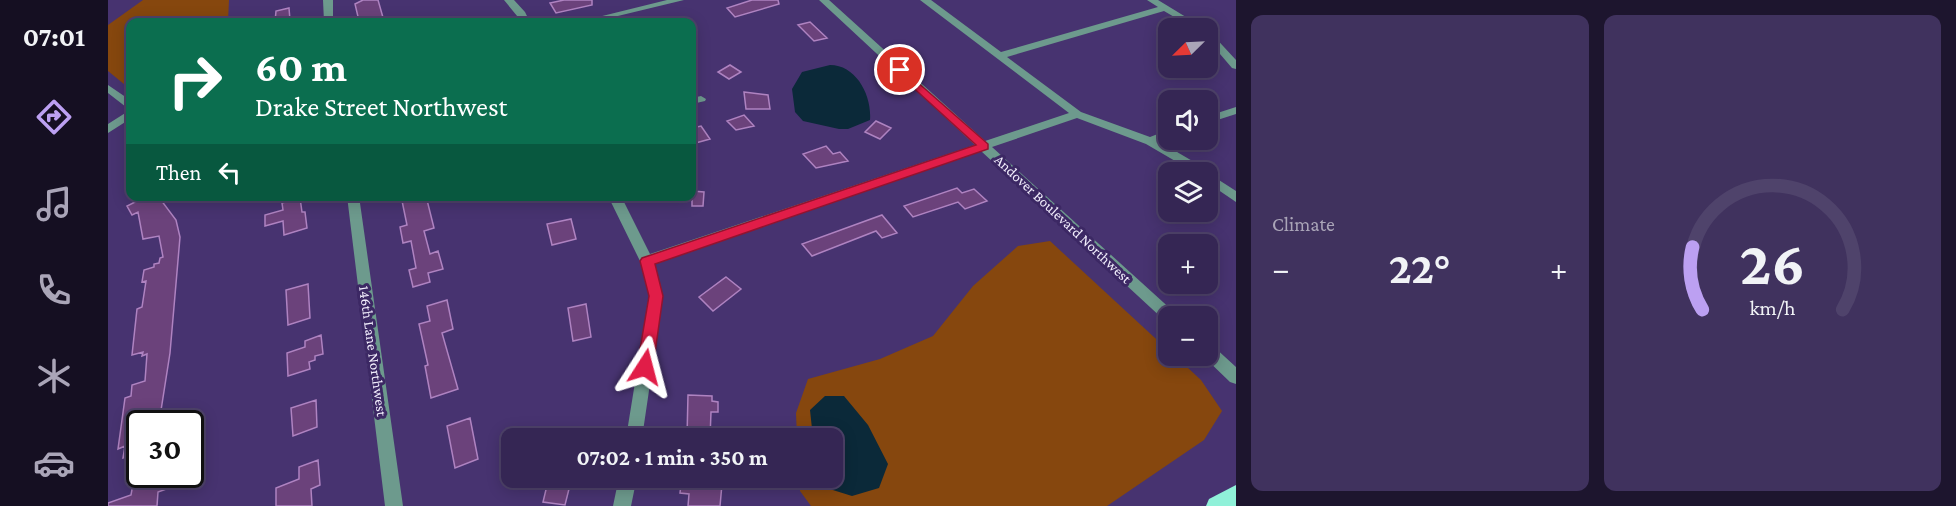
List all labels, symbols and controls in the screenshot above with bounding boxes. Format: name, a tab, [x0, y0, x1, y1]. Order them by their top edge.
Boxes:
north arrow	[1158, 18, 1218, 78]
map controls	[1158, 18, 1218, 366]
text: 07:01	[23, 22, 85, 52]
icon: right	[156, 42, 234, 120]
text: 60 m	[255, 43, 347, 90]
pin	[874, 44, 925, 95]
icon: arrive	[883, 53, 916, 86]
button: sound	[1158, 90, 1218, 150]
text: Drake Street Northwest	[255, 92, 508, 122]
icon: directions	[33, 96, 75, 138]
street label: Andover Boulevard Northwest	[991, 151, 1135, 287]
icon: left	[213, 156, 246, 189]
text: Then	[156, 160, 201, 185]
button: layers	[1158, 162, 1218, 222]
icon: music	[33, 183, 75, 225]
text: Climate	[1272, 213, 1335, 235]
text: 26	[1739, 228, 1805, 297]
button: +	[1158, 234, 1218, 294]
text: 22°	[1389, 243, 1451, 293]
text: −	[1272, 250, 1289, 287]
text: +	[1550, 250, 1568, 287]
icon: phone	[33, 269, 75, 311]
street label: 146th Lane Northwest	[356, 285, 390, 418]
text: km/h	[1749, 296, 1796, 320]
button: −	[1158, 306, 1218, 366]
position arrow	[613, 335, 677, 399]
icon: climate	[33, 355, 75, 397]
speed limit sign: 30	[126, 410, 204, 488]
icon: car	[33, 442, 75, 484]
text: 07:02 · 1 min · 350 m	[576, 445, 768, 470]

